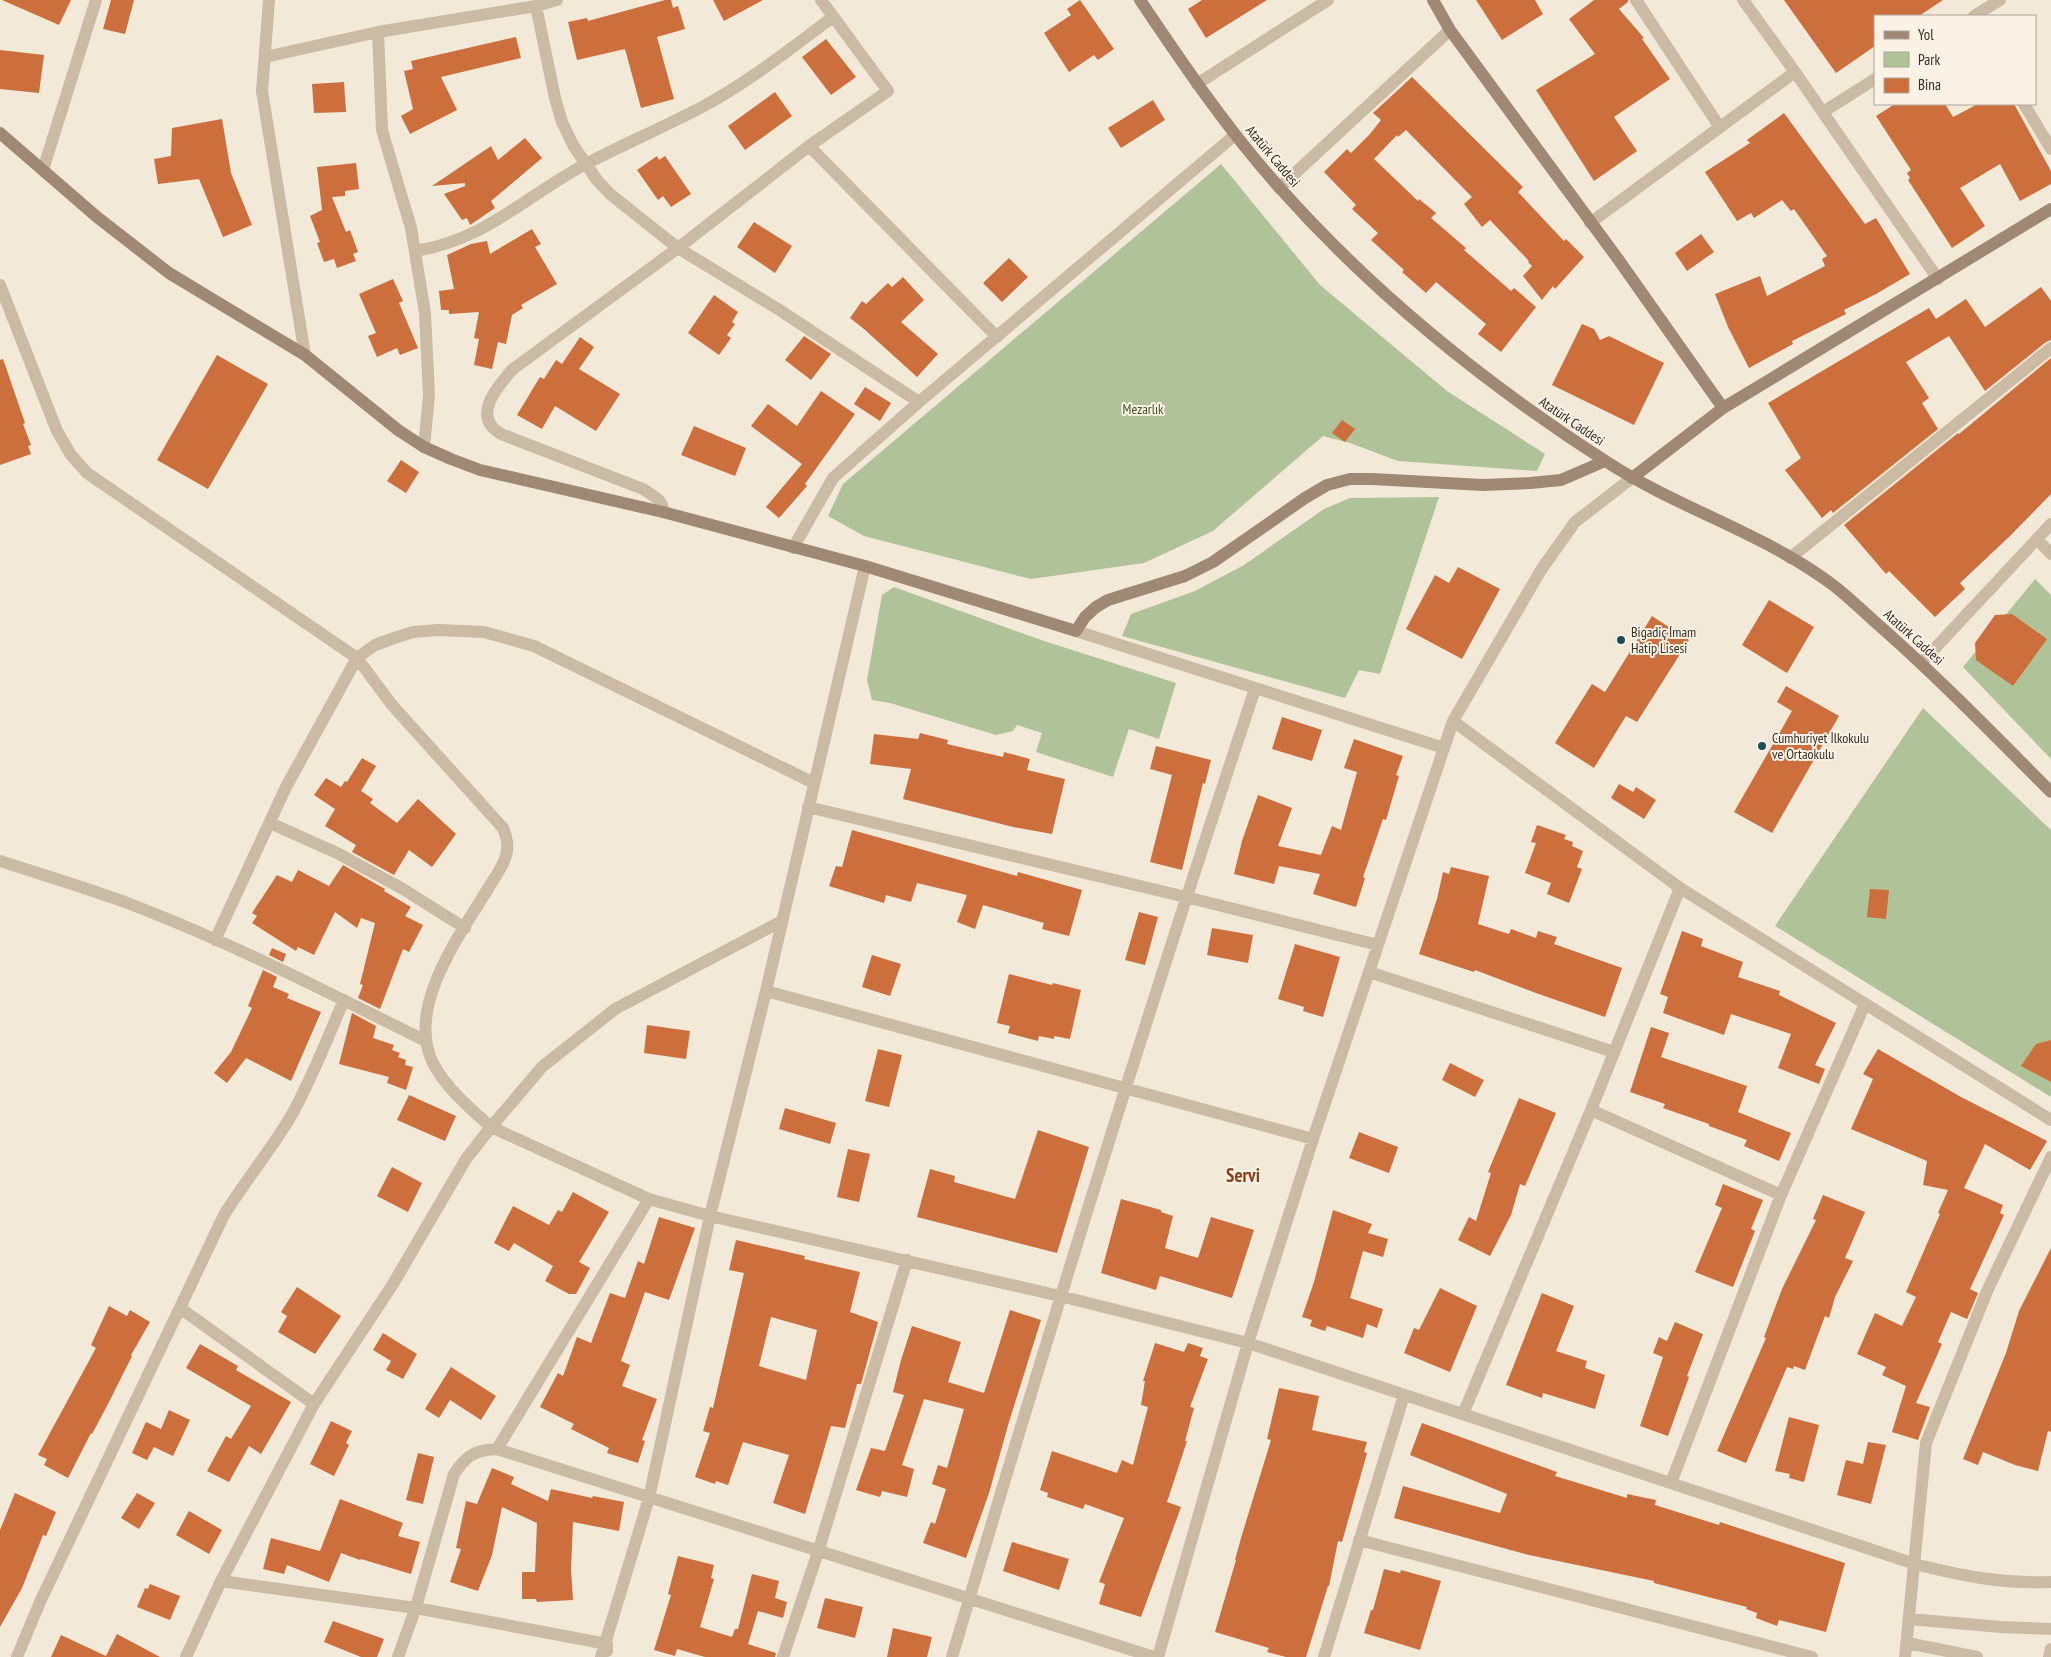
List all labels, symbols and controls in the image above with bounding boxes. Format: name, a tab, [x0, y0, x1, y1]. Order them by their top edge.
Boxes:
legend	[1874, 15, 2036, 105]
text: Yol	[1918, 25, 1934, 44]
text: Park	[1918, 50, 1940, 69]
text: Bina	[1918, 75, 1941, 94]
street label: Atatürk Caddesi	[1242, 121, 1304, 191]
street label: Atatürk Caddesi	[1536, 393, 1608, 449]
park label: Mezarlık	[1123, 400, 1164, 418]
street label: Atatürk Caddesi	[1880, 605, 1948, 669]
place label: Bigadiç İmam Hatip Lisesi	[1631, 623, 1696, 657]
marker: Bigadiç İmam Hatip Lisesi	[1615, 634, 1627, 646]
place label: Cumhuriyet İlkokulu ve Ortaokulu	[1772, 729, 1869, 763]
marker: Cumhuriyet İlkokulu ve Ortaokulu	[1756, 740, 1768, 752]
district label: Servi	[1226, 1163, 1260, 1187]

